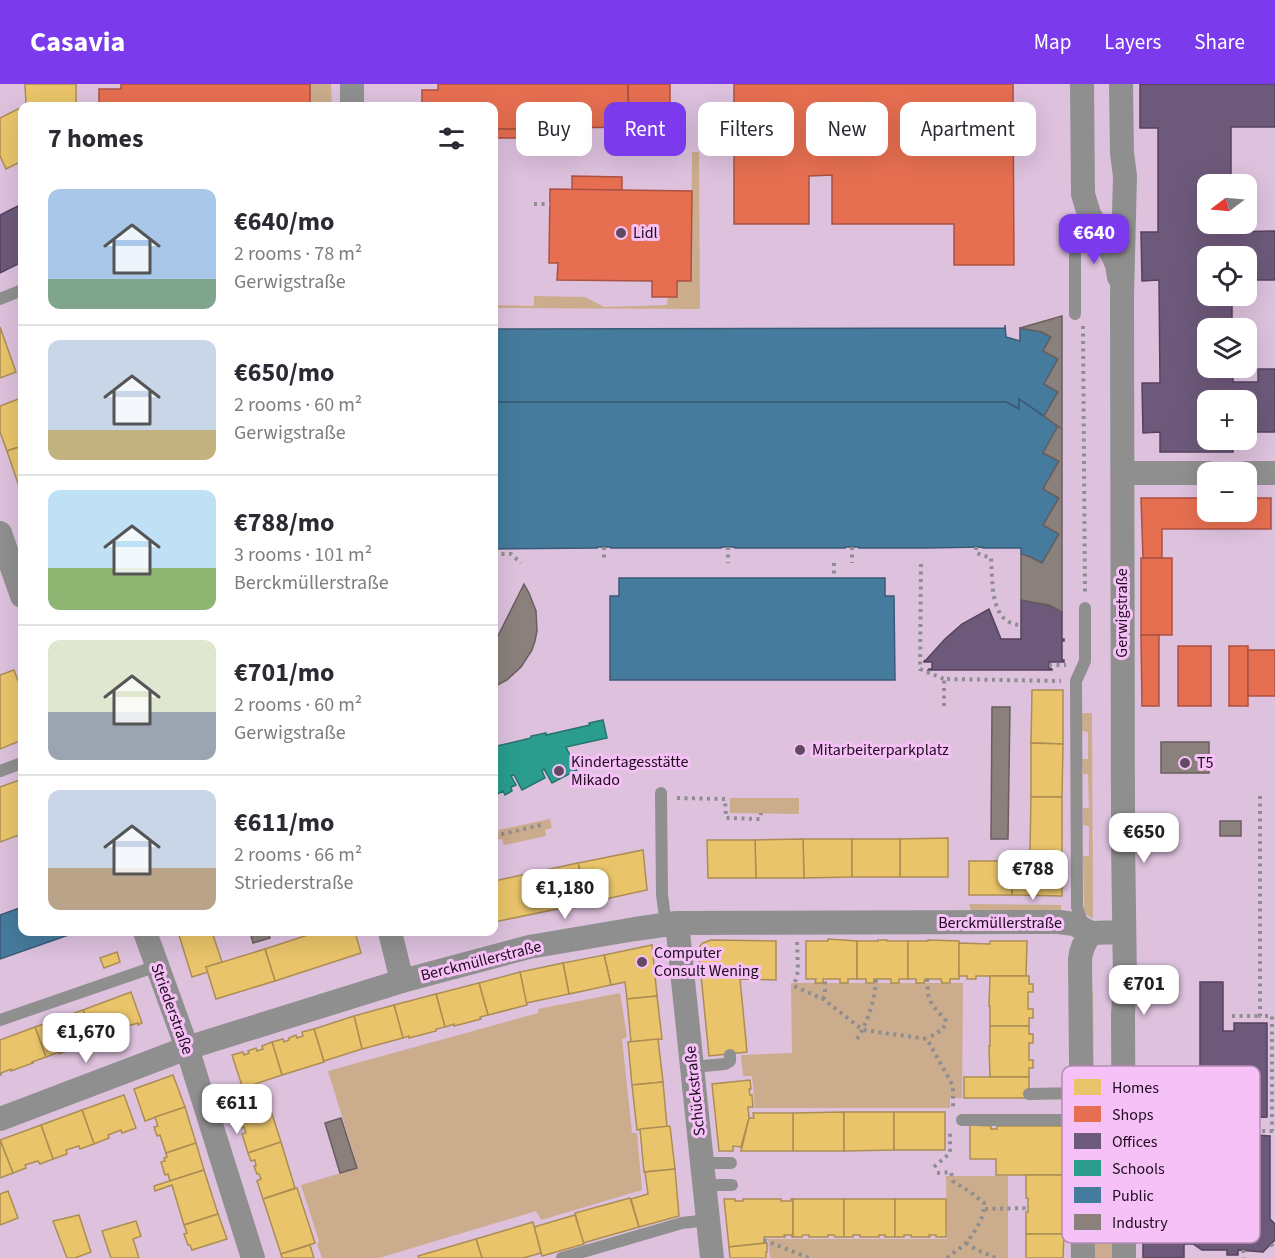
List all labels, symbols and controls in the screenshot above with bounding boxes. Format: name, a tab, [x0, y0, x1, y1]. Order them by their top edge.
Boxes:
text: Casavia	[30, 22, 125, 62]
text: Map	[1034, 27, 1071, 57]
text: Layers	[1104, 27, 1161, 57]
text: Share	[1194, 27, 1245, 57]
chip: Buy	[516, 102, 592, 156]
chip: Rent	[604, 102, 686, 156]
chip: Filters	[698, 102, 794, 156]
chip: New	[806, 102, 888, 156]
chip: Apartment	[900, 102, 1036, 156]
text: 7 homes	[48, 120, 143, 157]
icon: filters	[435, 122, 468, 155]
north arrow	[1197, 174, 1257, 234]
map controls	[1197, 174, 1257, 522]
text: €640/mo	[234, 203, 334, 240]
icon: home	[96, 213, 168, 285]
pin: €640	[1058, 214, 1130, 265]
text: €640	[1073, 219, 1115, 247]
place label: Lidl	[633, 222, 658, 244]
marker: Lidl	[614, 226, 628, 240]
text: 2 rooms · 78 m²	[234, 240, 362, 268]
button: locate	[1197, 246, 1257, 306]
text: Gerwigstraße	[234, 268, 346, 296]
button: layers	[1197, 318, 1257, 378]
text: €650/mo	[234, 354, 334, 391]
icon: home	[96, 364, 168, 436]
button: +	[1197, 390, 1257, 450]
text: 2 rooms · 60 m²	[234, 391, 362, 419]
text: Gerwigstraße	[234, 419, 346, 447]
button: −	[1197, 462, 1257, 522]
text: €788/mo	[234, 504, 334, 541]
icon: home	[96, 514, 168, 586]
text: 3 rooms · 101 m²	[234, 541, 372, 569]
street label: Gerwigstraße	[1111, 568, 1133, 658]
text: Berckmüllerstraße	[234, 569, 389, 597]
text: €701/mo	[234, 654, 334, 691]
icon: home	[96, 664, 168, 736]
text: 2 rooms · 60 m²	[234, 691, 362, 719]
text: Gerwigstraße	[234, 719, 346, 747]
place label: Mitarbeiterparkplatz	[812, 739, 949, 761]
marker: Mitarbeiterparkplatz	[793, 743, 807, 757]
place label: Kindertagesstätte Mikado	[571, 751, 689, 791]
place label: T5	[1197, 752, 1214, 774]
marker: T5	[1178, 756, 1192, 770]
marker: Kindertagesstätte Mikado	[552, 764, 566, 778]
text: €611/mo	[234, 804, 334, 841]
pin: €650	[1108, 813, 1180, 864]
icon: home	[96, 814, 168, 886]
text: €650	[1123, 818, 1165, 846]
text: 2 rooms · 66 m²	[234, 841, 362, 869]
pin: €788	[997, 850, 1069, 901]
text: €788	[1012, 855, 1054, 883]
text: Striederstraße	[234, 869, 353, 897]
pin: €1,180	[516, 869, 614, 920]
text: €1,180	[536, 874, 594, 902]
street label: Berckmüllerstraße	[938, 912, 1062, 934]
street label: Berckmüllerstraße	[418, 935, 544, 987]
place label: Computer Consult Wening	[654, 942, 759, 982]
marker: Computer Consult Wening	[635, 955, 649, 969]
street label: Striederstraße	[145, 960, 199, 1058]
pin: €701	[1108, 965, 1180, 1016]
text: €701	[1123, 970, 1165, 998]
pin: €1,670	[37, 1013, 135, 1064]
text: €1,670	[57, 1018, 115, 1046]
street label: Schückstraße	[679, 1045, 711, 1137]
legend	[1062, 1066, 1260, 1243]
text: Homes	[1112, 1077, 1159, 1099]
pin: €611	[201, 1084, 273, 1135]
text: €611	[216, 1089, 258, 1117]
text: Shops	[1112, 1104, 1154, 1126]
text: Offices	[1112, 1131, 1158, 1153]
text: Schools	[1112, 1158, 1165, 1180]
text: Public	[1112, 1185, 1154, 1207]
text: Industry	[1112, 1212, 1168, 1234]

